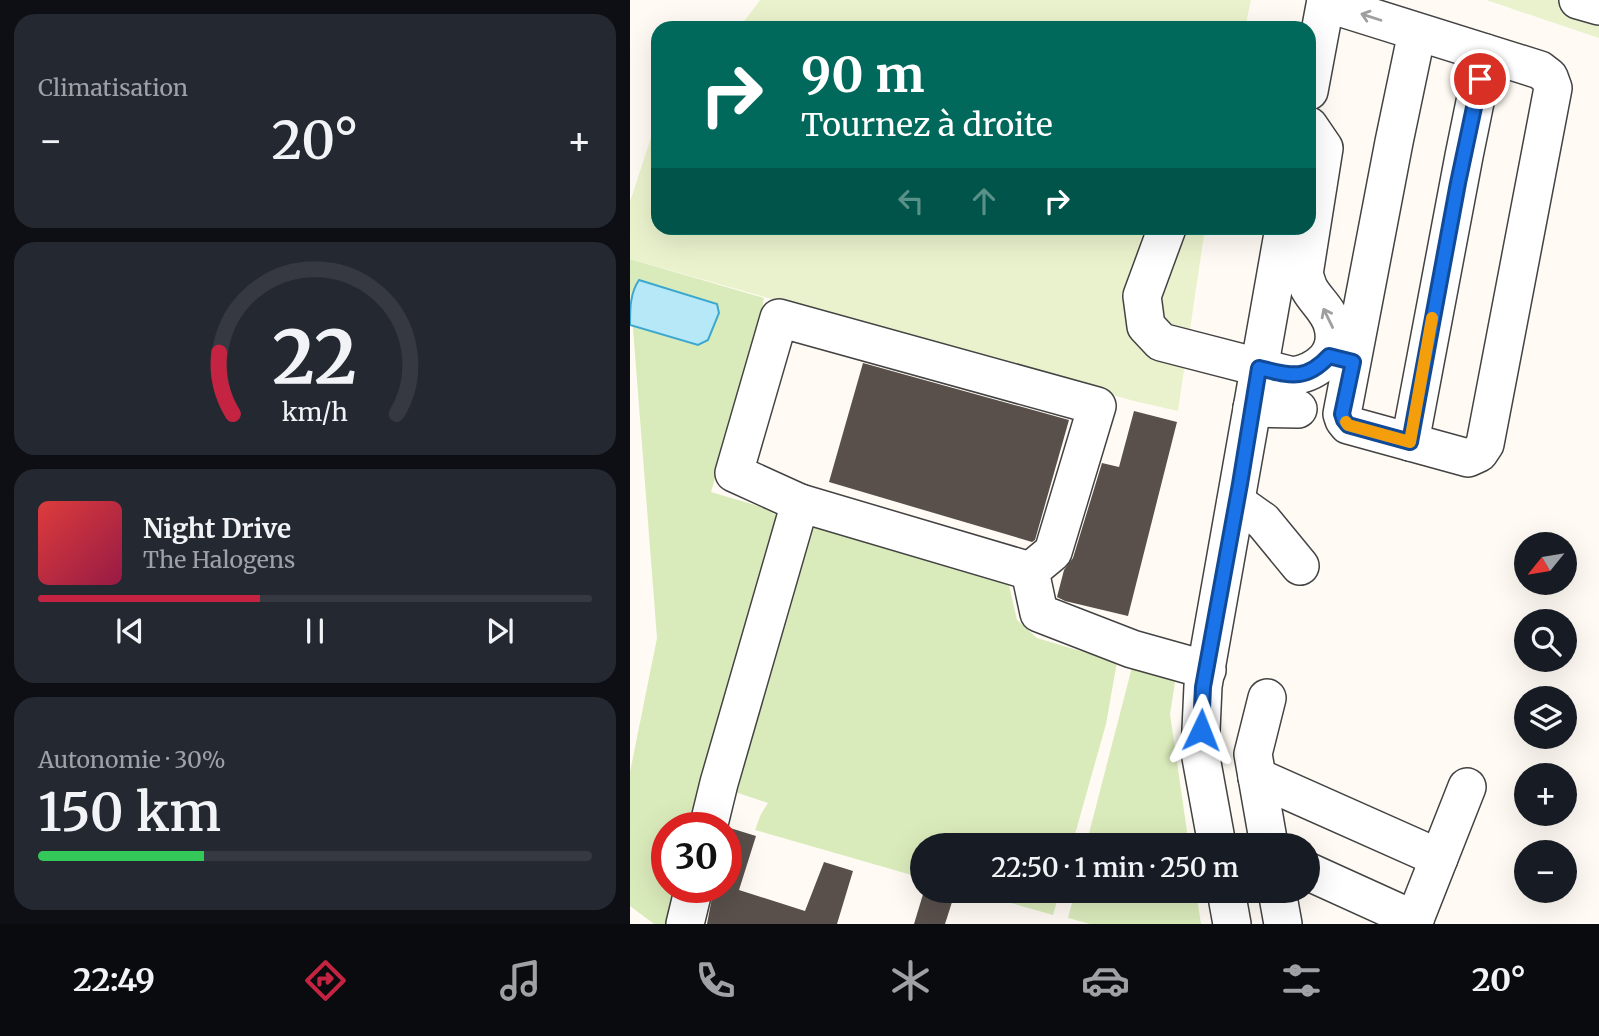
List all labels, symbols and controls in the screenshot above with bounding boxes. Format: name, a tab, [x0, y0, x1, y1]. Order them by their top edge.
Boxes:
one-way arrow	[1361, 10, 1383, 22]
text: 90 m	[801, 44, 925, 105]
icon: right	[686, 49, 777, 140]
pin	[1450, 49, 1510, 109]
icon: arrive	[1461, 60, 1499, 98]
text: Climatisation	[38, 73, 188, 102]
text: Tournez à droite	[801, 105, 1053, 145]
text: 20°	[272, 108, 358, 173]
text: −	[38, 117, 63, 164]
text: +	[567, 117, 592, 164]
icon: left	[892, 182, 930, 220]
icon: ahead	[965, 182, 1003, 220]
icon: right	[1038, 182, 1076, 220]
one-way arrow	[1321, 308, 1334, 329]
text: 22	[273, 313, 357, 405]
text: km/h	[282, 396, 348, 428]
text: Night Drive	[143, 512, 291, 545]
north arrow	[1514, 532, 1577, 595]
map controls	[1514, 532, 1577, 903]
text: The Halogens	[143, 545, 295, 574]
button: search	[1514, 609, 1577, 672]
icon: previous	[111, 612, 149, 650]
icon: pause	[296, 612, 334, 650]
icon: next	[481, 612, 519, 650]
button: layers	[1514, 686, 1577, 749]
position arrow	[1164, 693, 1238, 767]
text: Autonomie · 30%	[38, 745, 225, 774]
button: +	[1514, 763, 1577, 826]
text: 150 km	[38, 780, 221, 845]
speed limit sign: 30	[651, 812, 742, 903]
button: −	[1514, 840, 1577, 903]
text: 22:50 · 1 min · 250 m	[991, 851, 1239, 884]
icon: directions	[301, 956, 350, 1005]
icon: music	[496, 956, 545, 1005]
icon: phone	[691, 956, 740, 1005]
icon: climate	[886, 956, 935, 1005]
icon: car	[1081, 956, 1130, 1005]
icon: filters	[1277, 956, 1326, 1005]
text: 22:49	[73, 960, 155, 1000]
text: 20°	[1472, 960, 1526, 1000]

